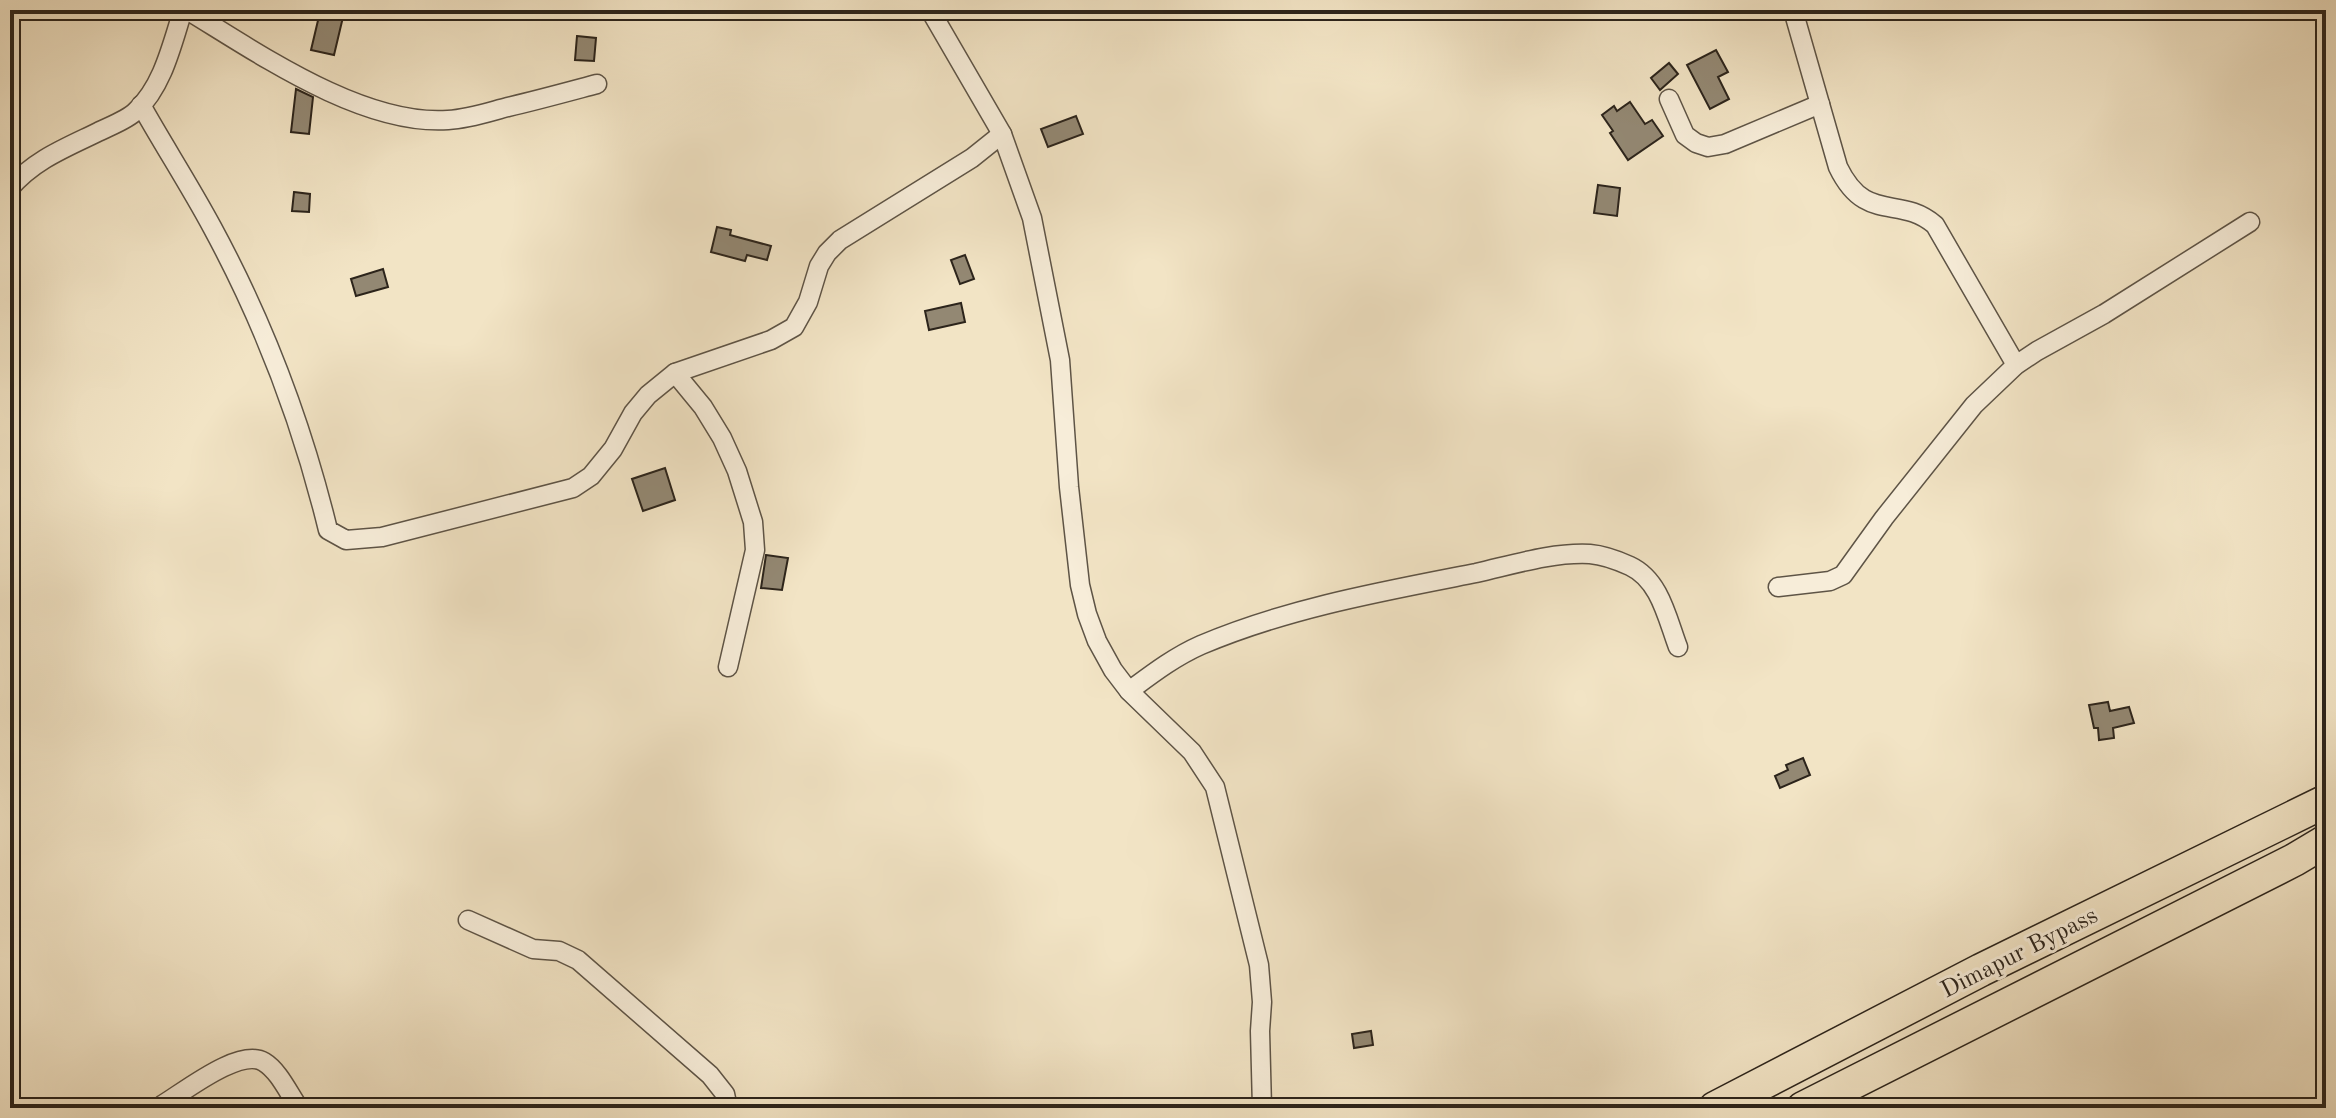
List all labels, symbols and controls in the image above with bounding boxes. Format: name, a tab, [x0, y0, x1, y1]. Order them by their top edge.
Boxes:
street label: Dimapur Bypass	[1938, 904, 2102, 1004]

